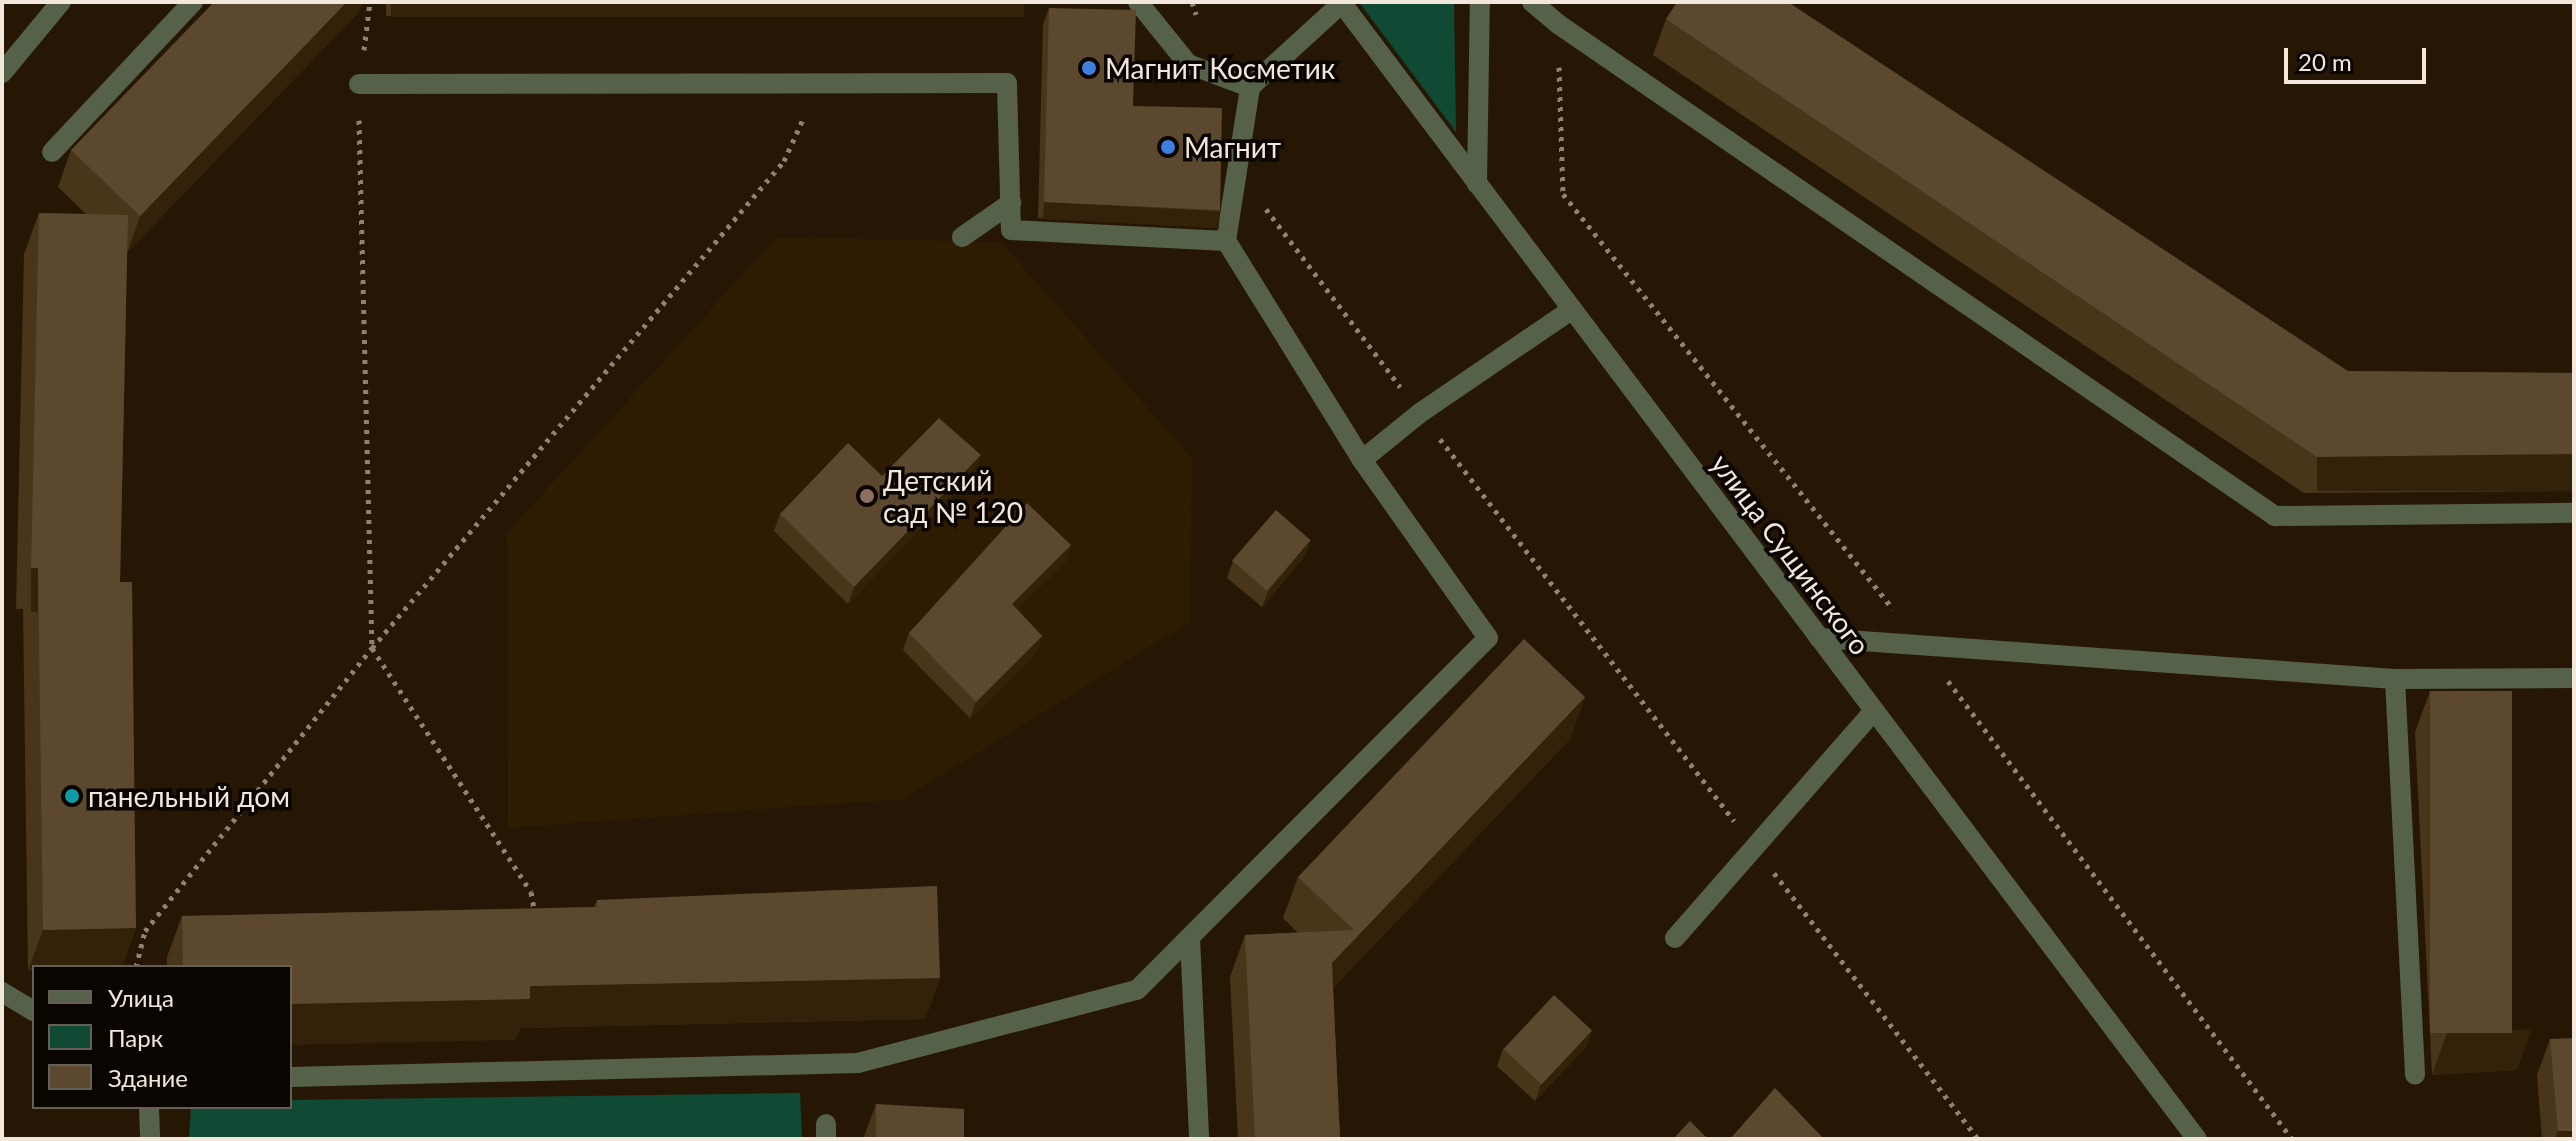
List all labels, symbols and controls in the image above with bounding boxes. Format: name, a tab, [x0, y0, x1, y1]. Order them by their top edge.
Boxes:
scale bar	[2288, 32, 2430, 82]
text: 20 m	[2298, 47, 2352, 76]
place label: Магнит Косметик	[1105, 51, 1335, 85]
marker: Магнит Косметик	[1080, 59, 1098, 77]
place label: Магнит	[1184, 130, 1281, 164]
marker: Магнит	[1159, 138, 1177, 156]
street label: улица Сущинского	[1705, 447, 1877, 661]
place label: Детский сад № 120	[883, 463, 1023, 529]
marker: Детский сад № 120	[858, 487, 876, 505]
place label: панельный дом	[88, 779, 290, 813]
marker: панельный дом	[63, 787, 81, 805]
legend	[32, 965, 292, 1109]
text: Улица	[108, 983, 174, 1012]
text: Парк	[108, 1023, 163, 1052]
text: Здание	[108, 1063, 188, 1092]

